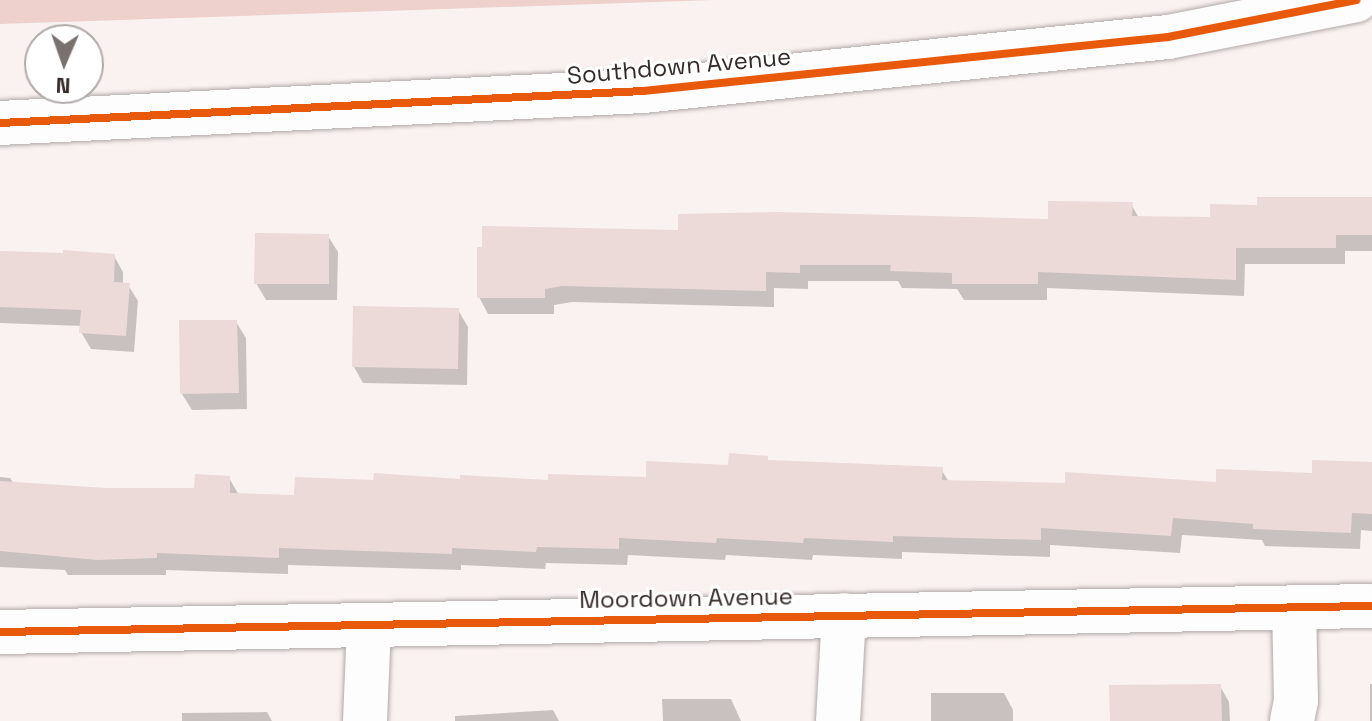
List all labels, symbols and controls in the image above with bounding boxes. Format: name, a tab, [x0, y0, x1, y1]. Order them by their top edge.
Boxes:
north arrow	[24, 24, 104, 104]
street label: Southdown Avenue	[566, 42, 792, 90]
text: N	[55, 72, 71, 100]
street label: Moordown Avenue	[579, 582, 793, 614]

